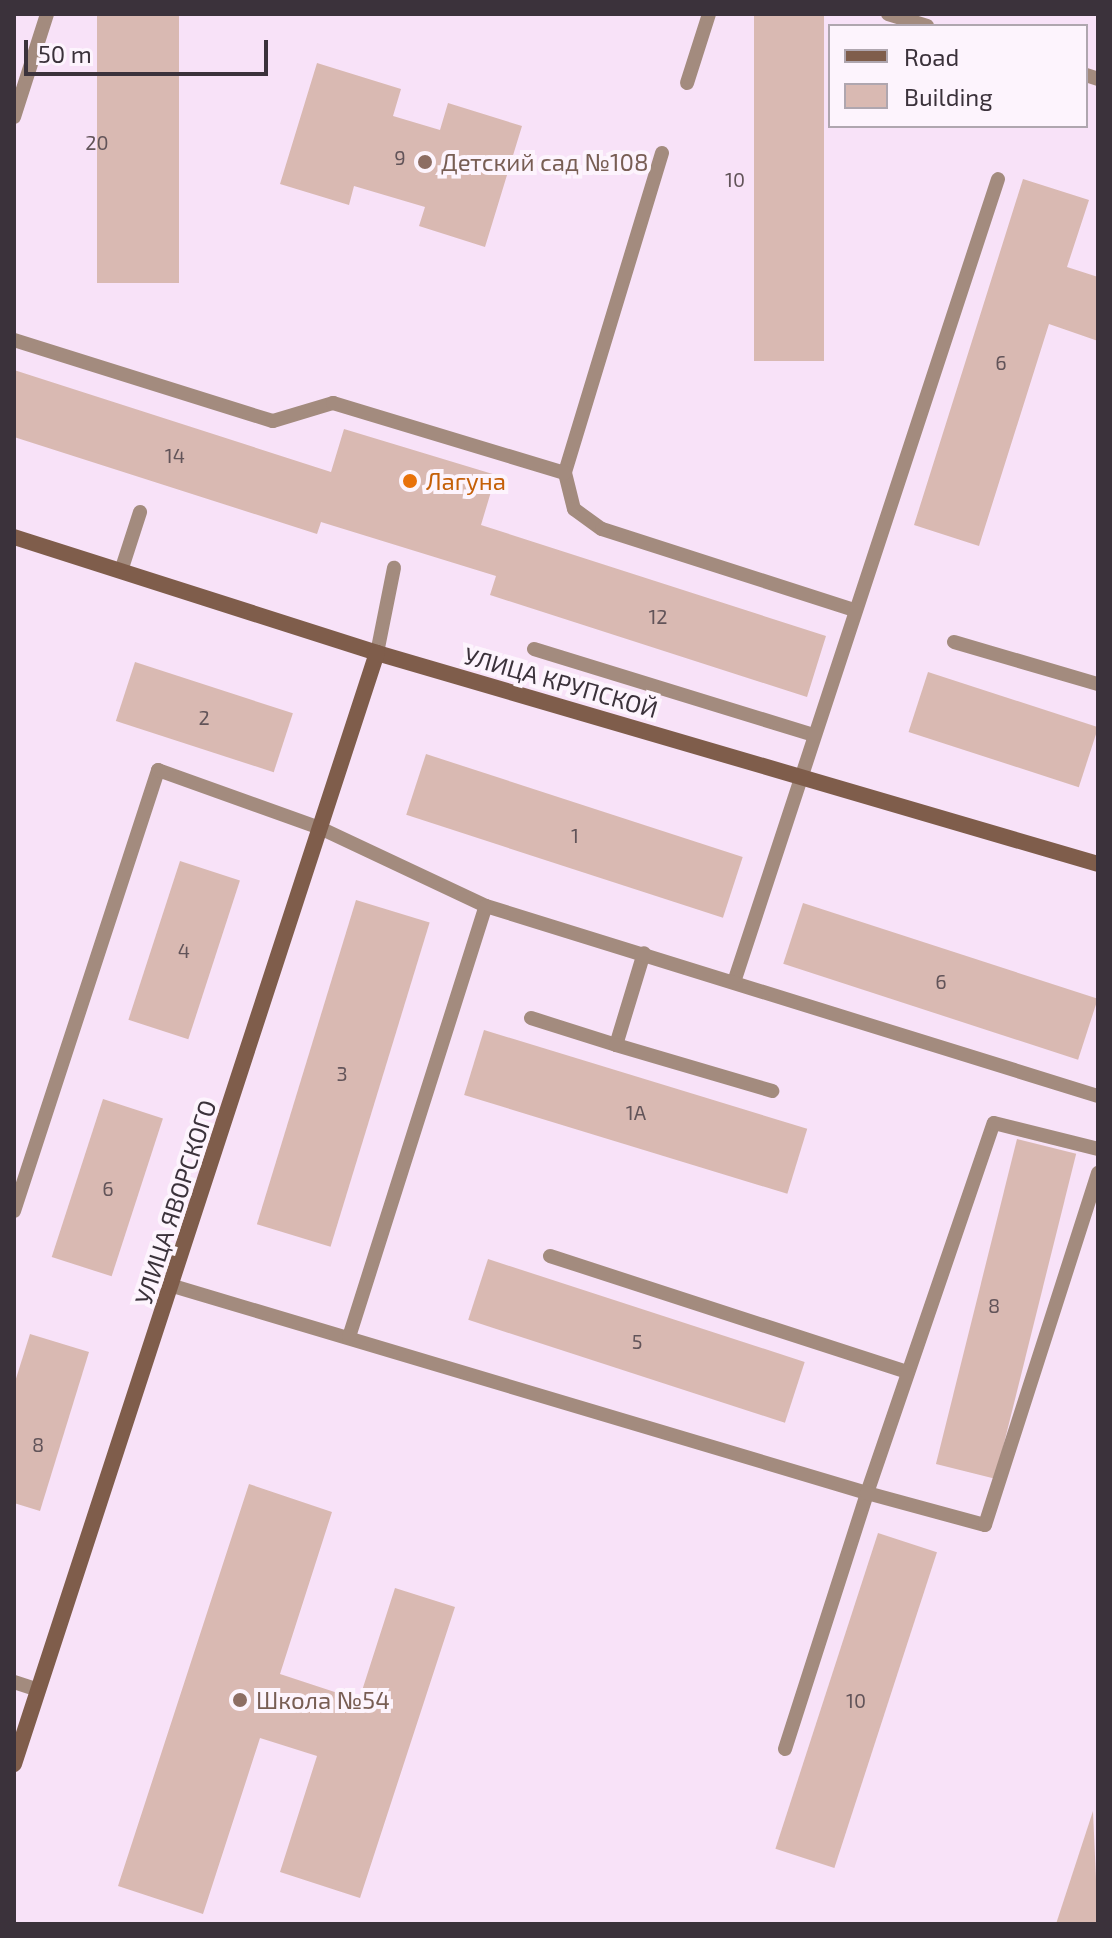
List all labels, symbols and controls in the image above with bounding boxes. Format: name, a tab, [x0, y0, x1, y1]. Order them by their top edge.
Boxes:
scale bar	[28, 24, 272, 74]
legend	[828, 24, 1088, 128]
text: 50 m	[38, 39, 92, 68]
text: Road	[904, 42, 959, 71]
text: Building	[904, 82, 993, 111]
house number: 20	[85, 130, 109, 154]
house number: 9	[394, 145, 406, 169]
place label: Детский сад №108	[441, 148, 649, 176]
marker: Детский сад №108	[416, 153, 434, 171]
house number: 10	[725, 167, 745, 191]
house number: 6	[995, 350, 1007, 374]
house number: 14	[165, 443, 185, 467]
place label: Лагуна	[426, 467, 506, 495]
marker: Лагуна	[401, 472, 419, 490]
house number: 12	[648, 604, 668, 628]
street label: УЛИЦА КРУПСКОЙ	[461, 641, 661, 723]
house number: 2	[198, 705, 210, 729]
house number: 1	[571, 823, 579, 847]
house number: 4	[178, 938, 190, 962]
house number: 6	[935, 969, 947, 993]
house number: 3	[336, 1061, 348, 1085]
street label: УЛИЦА ЯВОРСКОГО	[128, 1096, 222, 1308]
house number: 1А	[626, 1100, 646, 1124]
house number: 6	[102, 1176, 114, 1200]
house number: 8	[988, 1293, 1000, 1317]
house number: 5	[632, 1329, 642, 1353]
house number: 8	[32, 1432, 44, 1456]
place label: Школа №54	[256, 1686, 390, 1714]
house number: 10	[846, 1688, 866, 1712]
marker: Школа №54	[231, 1691, 249, 1709]

